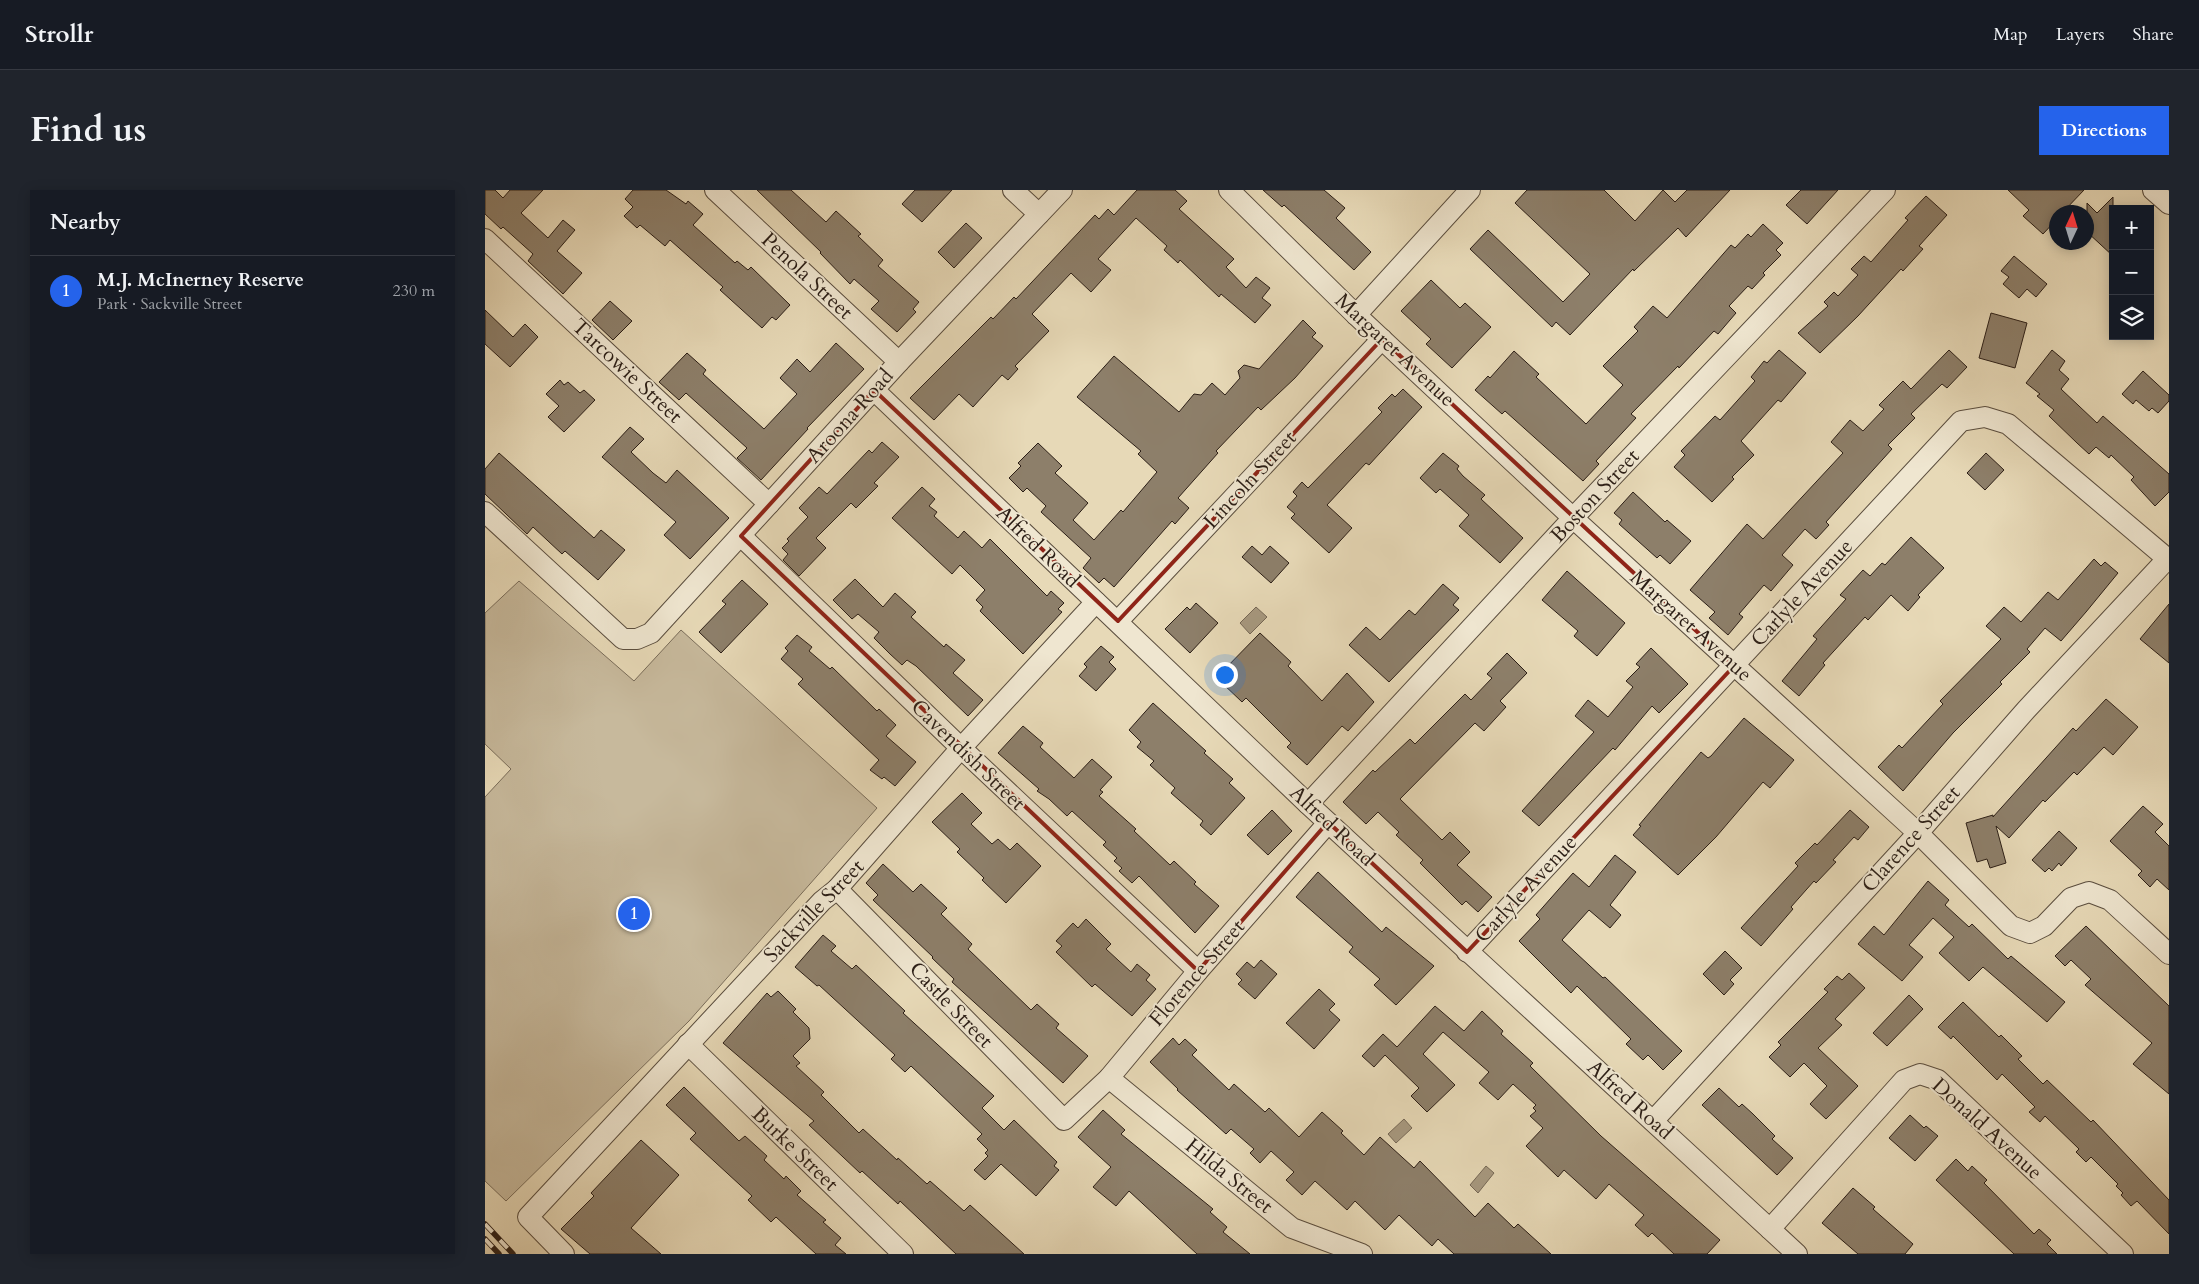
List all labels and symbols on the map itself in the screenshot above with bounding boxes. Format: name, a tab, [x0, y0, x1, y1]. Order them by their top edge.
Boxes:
north arrow	[2049, 205, 2094, 250]
street label: Penola Street	[755, 226, 860, 326]
street label: Margaret Avenue	[1328, 287, 1462, 413]
street label: Tarcowie Street	[565, 312, 689, 430]
street label: Aroona Road	[800, 362, 900, 470]
street label: Lincoln Street	[1197, 424, 1303, 536]
street label: Boston Street	[1544, 442, 1646, 549]
street label: Alfred Road	[989, 499, 1087, 595]
street label: Carlyle Avenue	[1744, 533, 1860, 653]
street label: Margaret Avenue	[1624, 563, 1758, 689]
your location	[1212, 662, 1238, 688]
street label: Cavendish Street	[904, 693, 1032, 817]
street label: Alfred Road	[1283, 779, 1381, 873]
street label: Clarence Street	[1855, 779, 1967, 899]
street label: Carlyle Avenue	[1468, 829, 1584, 949]
street label: Sackville Street	[757, 853, 871, 969]
pin: 1	[618, 895, 650, 933]
street label: Florence Street	[1142, 913, 1252, 1033]
street label: Castle Street	[902, 955, 1000, 1055]
street label: Alfred Road	[1581, 1053, 1679, 1147]
street label: Donald Avenue	[1925, 1071, 2049, 1187]
street label: Burke Street	[745, 1100, 845, 1198]
street label: Hilda Street	[1179, 1132, 1279, 1221]

